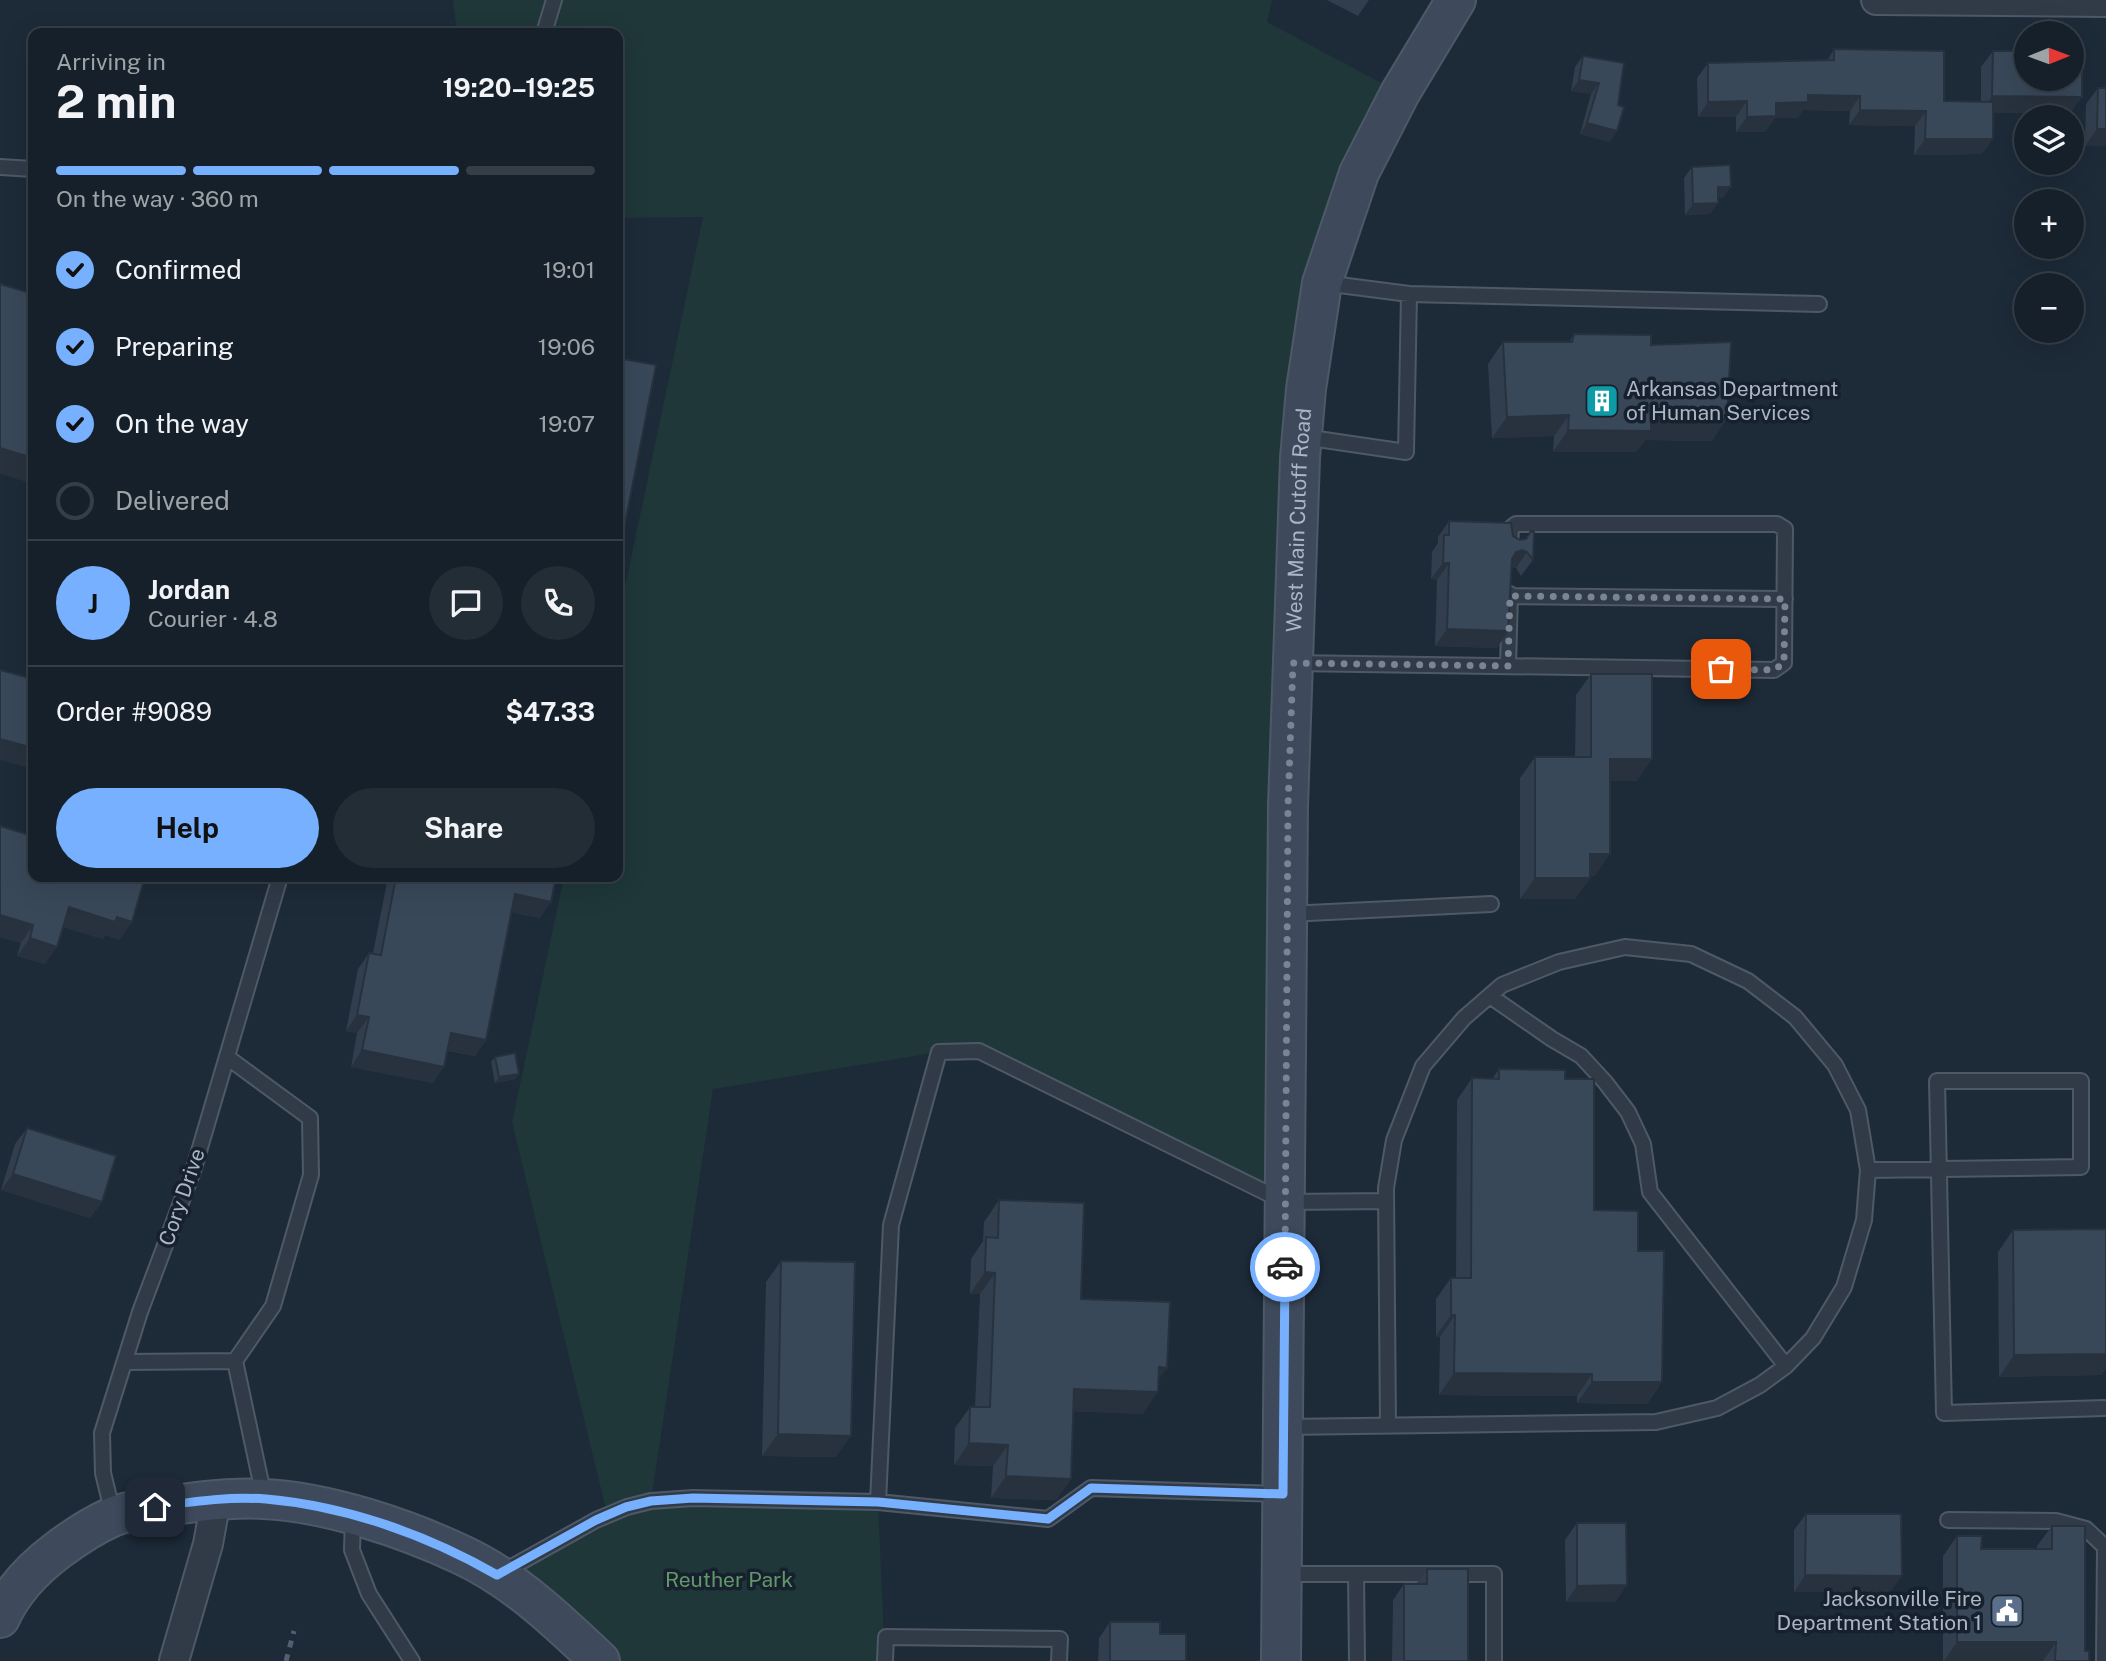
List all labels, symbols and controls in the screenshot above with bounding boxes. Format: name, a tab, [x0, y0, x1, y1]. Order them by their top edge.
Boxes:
north arrow	[2014, 21, 2084, 91]
map controls	[2014, 21, 2084, 343]
text: Arriving in	[56, 48, 166, 75]
text: 19:20–19:25	[442, 72, 595, 103]
text: 2 min	[56, 74, 176, 128]
button: layers	[2014, 105, 2084, 175]
text: On the way · 360 m	[56, 185, 259, 212]
button: +	[2014, 189, 2084, 259]
icon: check	[56, 251, 94, 289]
text: Confirmed	[115, 254, 242, 285]
text: 19:01	[543, 256, 595, 283]
button: −	[2014, 273, 2084, 343]
icon: check	[56, 328, 94, 366]
text: Preparing	[115, 331, 234, 362]
text: 19:06	[538, 333, 595, 360]
place label: Arkansas Department of Human Services	[1626, 376, 1839, 425]
building icon: Arkansas Department of Human Services	[1583, 382, 1621, 420]
icon: check	[56, 405, 94, 443]
street label: West Main Cutoff Road	[1281, 407, 1316, 633]
text: On the way	[115, 408, 249, 439]
text: 19:07	[539, 410, 595, 437]
text: Delivered	[115, 485, 230, 516]
button: chat	[429, 566, 503, 640]
button: phone	[521, 566, 595, 640]
text: Jordan	[148, 574, 230, 605]
text: J	[88, 588, 98, 619]
text: Courier · 4.8	[148, 605, 278, 632]
pin	[1691, 639, 1751, 699]
icon: bag	[1702, 650, 1740, 688]
text: Order #9089	[56, 696, 212, 727]
text: $47.33	[505, 696, 595, 727]
button: Help	[56, 788, 319, 868]
button: Share	[333, 788, 595, 868]
street label: Cory Drive	[153, 1145, 210, 1249]
courier	[1250, 1232, 1320, 1302]
icon: car	[1266, 1248, 1304, 1286]
pin	[125, 1477, 185, 1537]
icon: home	[136, 1488, 174, 1526]
park label: Reuther Park	[665, 1567, 793, 1592]
place label: Jacksonville Fire Department Station 1	[1777, 1586, 1982, 1635]
public building icon: Jacksonville Fire Department Station 1	[1988, 1592, 2026, 1630]

